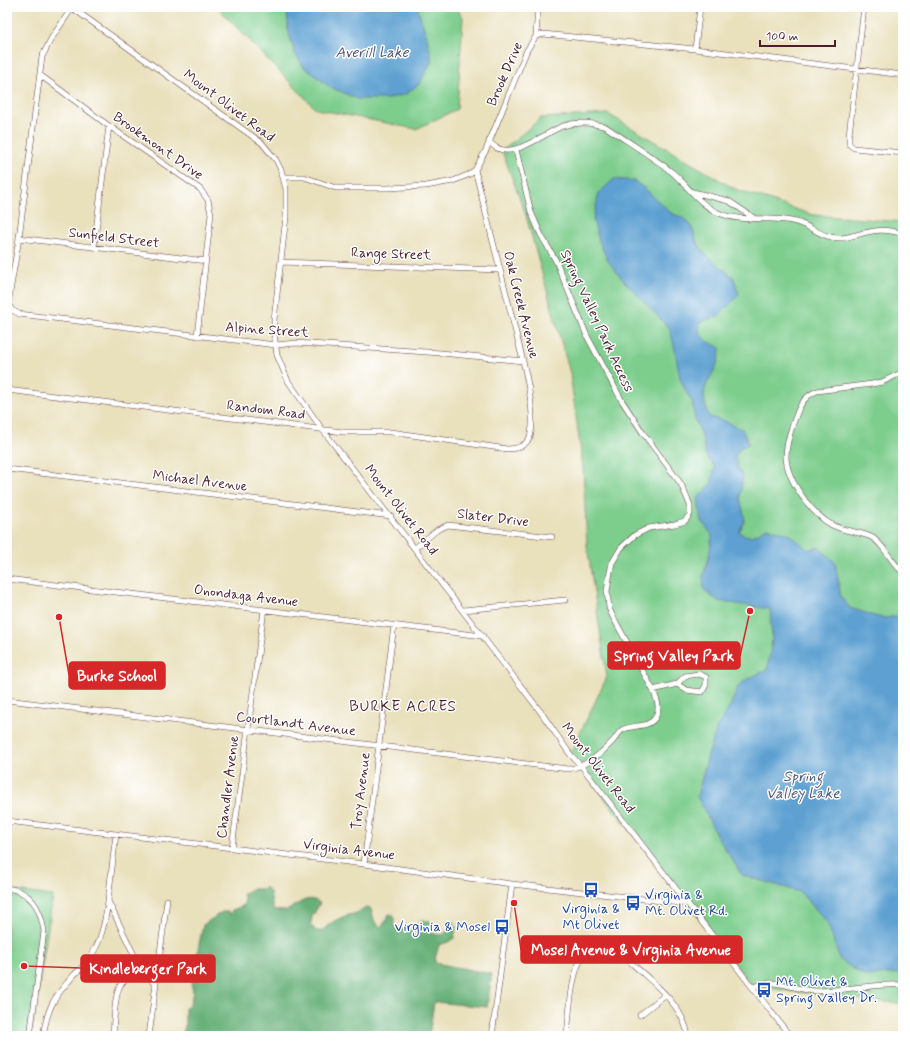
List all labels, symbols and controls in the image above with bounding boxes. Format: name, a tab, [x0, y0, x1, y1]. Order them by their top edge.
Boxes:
scale bar	[760, 22, 835, 48]
text: 100 m	[766, 29, 798, 45]
street label: Brook Drive	[483, 39, 527, 109]
water label: Averill Lake	[335, 43, 410, 63]
street label: Mount Olivet Road	[180, 66, 278, 146]
street label: Brookmont Drive	[109, 108, 207, 184]
street label: Sunfield Street	[68, 224, 161, 253]
street label: Range Street	[351, 244, 432, 265]
street label: Spring Valley Park Access	[554, 247, 638, 396]
street label: Oak Creek Avenue	[499, 249, 543, 361]
street label: Alpine Street	[225, 318, 310, 342]
street label: Random Road	[226, 396, 306, 424]
street label: Mount Olivet Road	[360, 461, 442, 559]
street label: Michael Avenue	[152, 466, 249, 496]
street label: Slater Drive	[456, 505, 530, 531]
street label: Onondaga Avenue	[193, 581, 299, 611]
callout: Spring Valley Park	[608, 642, 740, 669]
text: Spring Valley Park	[614, 647, 735, 669]
callout: Burke School	[69, 662, 165, 689]
text: Burke School	[77, 667, 157, 687]
district label: BURKE ACRES	[349, 697, 457, 717]
street label: Courtlandt Avenue	[235, 708, 357, 740]
street label: Mount Olivet Road	[557, 719, 639, 817]
street label: Chandler Avenue	[213, 734, 243, 840]
street label: Troy Avenue	[347, 751, 375, 831]
water label: Spring Valley Lake	[766, 767, 840, 804]
street label: Virginia Avenue	[302, 835, 396, 866]
bus stop icon: Virginia & Mt Olivet	[582, 881, 600, 899]
place label: Virginia & Mt. Olivet Rd.	[645, 886, 728, 920]
bus stop icon: Virginia & Mt. Olivet Rd.	[624, 894, 642, 912]
place label: Virginia & Mt Olivet	[562, 900, 620, 934]
place label: Virginia & Mosel	[395, 918, 490, 937]
bus stop icon: Virginia & Mosel	[493, 918, 511, 936]
callout: Mosel Avenue & Virginia Avenue	[521, 936, 742, 963]
text: Mosel Avenue & Virginia Avenue	[531, 941, 731, 963]
callout: Kindleberger Park	[81, 955, 215, 982]
text: Kindleberger Park	[89, 960, 207, 982]
place label: Mt. Olivet & Spring Valley Dr.	[776, 973, 877, 1009]
bus stop icon: Mt. Olivet & Spring Valley Dr.	[755, 981, 773, 999]

